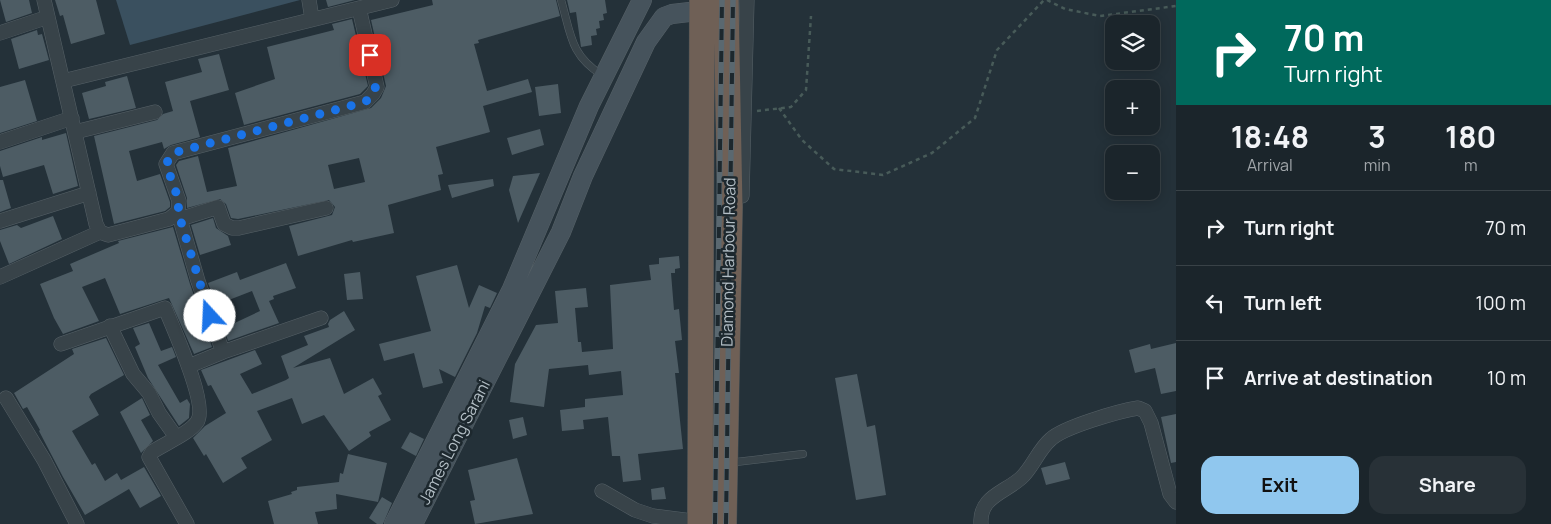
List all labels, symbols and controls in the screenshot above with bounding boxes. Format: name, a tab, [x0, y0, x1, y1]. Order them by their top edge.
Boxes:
text: 70 m	[1284, 14, 1364, 62]
map controls	[1105, 15, 1160, 200]
button: layers	[1105, 15, 1160, 70]
icon: right	[1201, 20, 1266, 85]
pin	[349, 34, 391, 76]
icon: arrive	[356, 41, 384, 69]
text: Turn right	[1284, 59, 1382, 89]
button: +	[1105, 80, 1160, 135]
text: 18:48	[1231, 116, 1309, 157]
text: 3	[1368, 116, 1386, 157]
text: 180	[1445, 116, 1496, 157]
button: −	[1105, 145, 1160, 200]
text: Arrival	[1247, 154, 1293, 176]
text: min	[1364, 154, 1390, 176]
text: m	[1464, 154, 1478, 176]
street label: Diamond Harbour Road	[716, 177, 740, 347]
icon: right	[1201, 214, 1229, 242]
text: Turn right	[1244, 215, 1334, 241]
text: 70 m	[1485, 215, 1526, 241]
position arrow	[183, 289, 235, 341]
icon: left	[1201, 289, 1229, 317]
text: Turn left	[1244, 290, 1322, 316]
text: 100 m	[1475, 290, 1526, 316]
icon: arrive	[1201, 364, 1229, 392]
text: Arrive at destination	[1244, 365, 1433, 391]
text: 10 m	[1487, 365, 1526, 391]
street label: James Long Sarani	[413, 376, 495, 508]
button: Exit	[1201, 456, 1359, 514]
button: Share	[1369, 456, 1526, 514]

